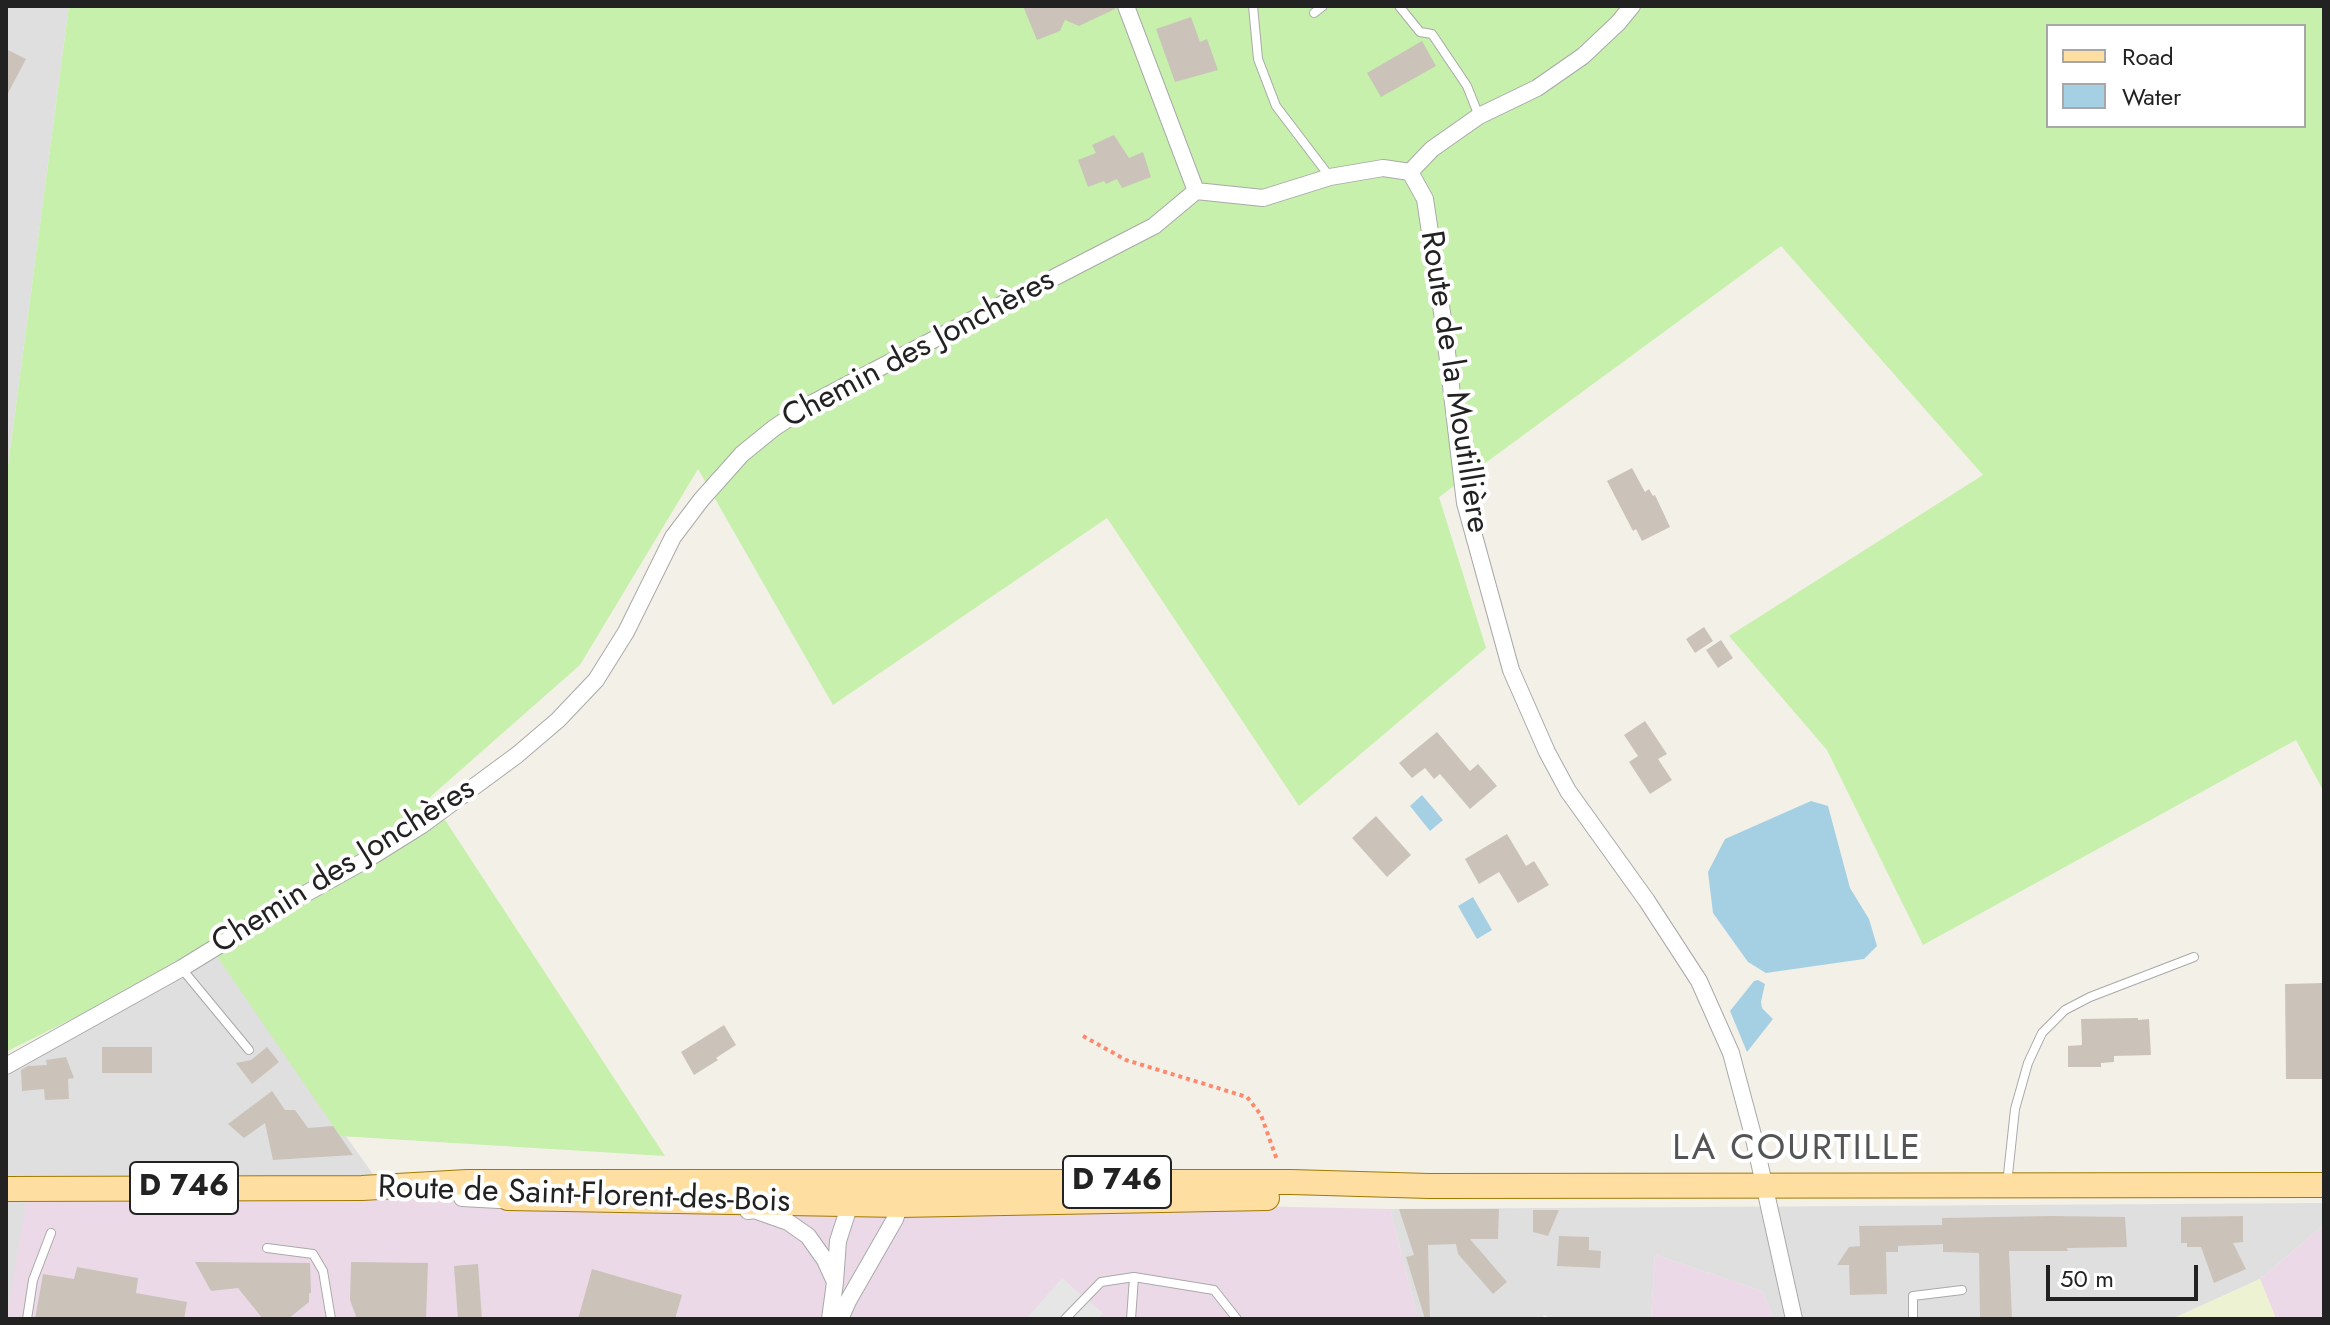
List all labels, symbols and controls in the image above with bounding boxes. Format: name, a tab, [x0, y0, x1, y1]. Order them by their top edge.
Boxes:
legend	[2046, 24, 2306, 128]
text: Road	[2122, 39, 2174, 74]
text: Water	[2122, 79, 2181, 114]
street label: Route de la Moutillière	[1410, 228, 1496, 536]
street label: Chemin des Jonchères	[776, 262, 1062, 438]
street label: Chemin des Jonchères	[206, 771, 482, 963]
district label: LA COURTILLE	[1672, 1128, 1922, 1172]
road number: D 746	[1063, 1156, 1171, 1208]
road number: D 746	[130, 1162, 238, 1214]
street label: Route de Saint-Florent-des-Bois	[377, 1170, 791, 1222]
scale bar	[2050, 1249, 2202, 1299]
text: 50 m	[2060, 1261, 2114, 1296]

